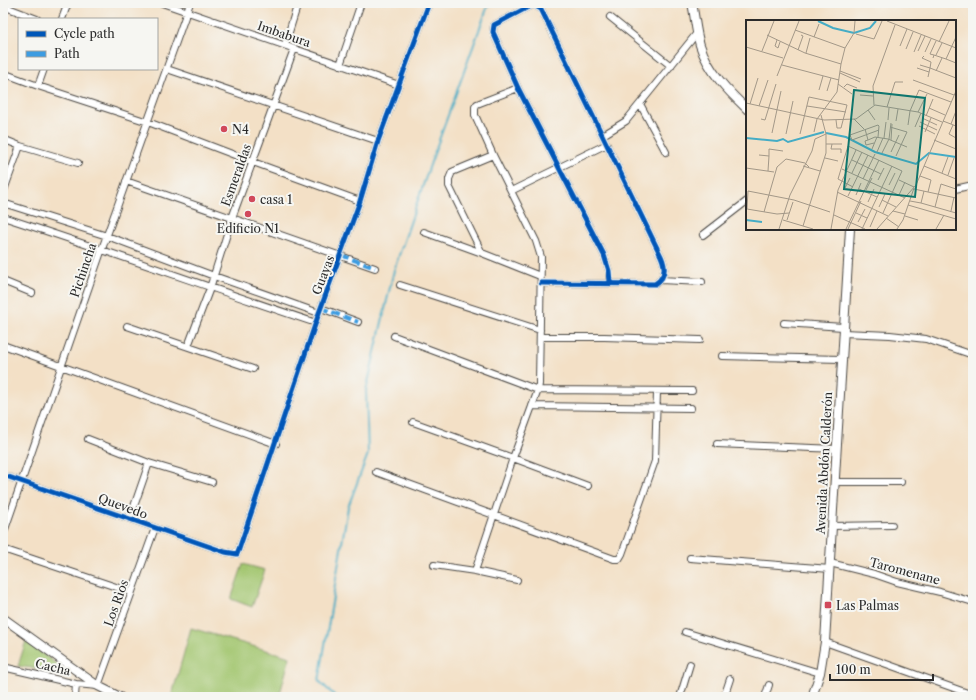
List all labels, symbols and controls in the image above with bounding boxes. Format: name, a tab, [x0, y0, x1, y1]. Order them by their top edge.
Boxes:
legend	[18, 18, 158, 70]
street label: Imbabura	[255, 18, 313, 50]
inset map	[746, 20, 956, 230]
text: Cycle path	[54, 26, 115, 41]
text: Path	[54, 46, 80, 61]
place label: N4	[232, 122, 249, 137]
marker: N4	[219, 124, 229, 134]
street label: Esmeraldas	[218, 142, 254, 208]
place label: casa 1	[260, 192, 292, 207]
marker: casa 1	[247, 194, 257, 204]
marker: Edificio N1	[243, 209, 253, 219]
place label: Edificio N1	[217, 221, 279, 236]
street label: Pichincha	[67, 240, 100, 299]
street label: Guayas	[309, 253, 337, 297]
street label: Avenida Abdón Calderón	[813, 391, 835, 536]
street label: Quevedo	[96, 490, 150, 522]
street label: Taromenane	[868, 554, 942, 588]
street label: Los Rìos	[101, 578, 131, 628]
place label: Las Palmas	[836, 598, 899, 613]
marker: Las Palmas	[823, 600, 833, 610]
street label: Cacha	[34, 656, 73, 678]
scale bar	[830, 656, 933, 682]
text: 100 m	[836, 662, 871, 677]

